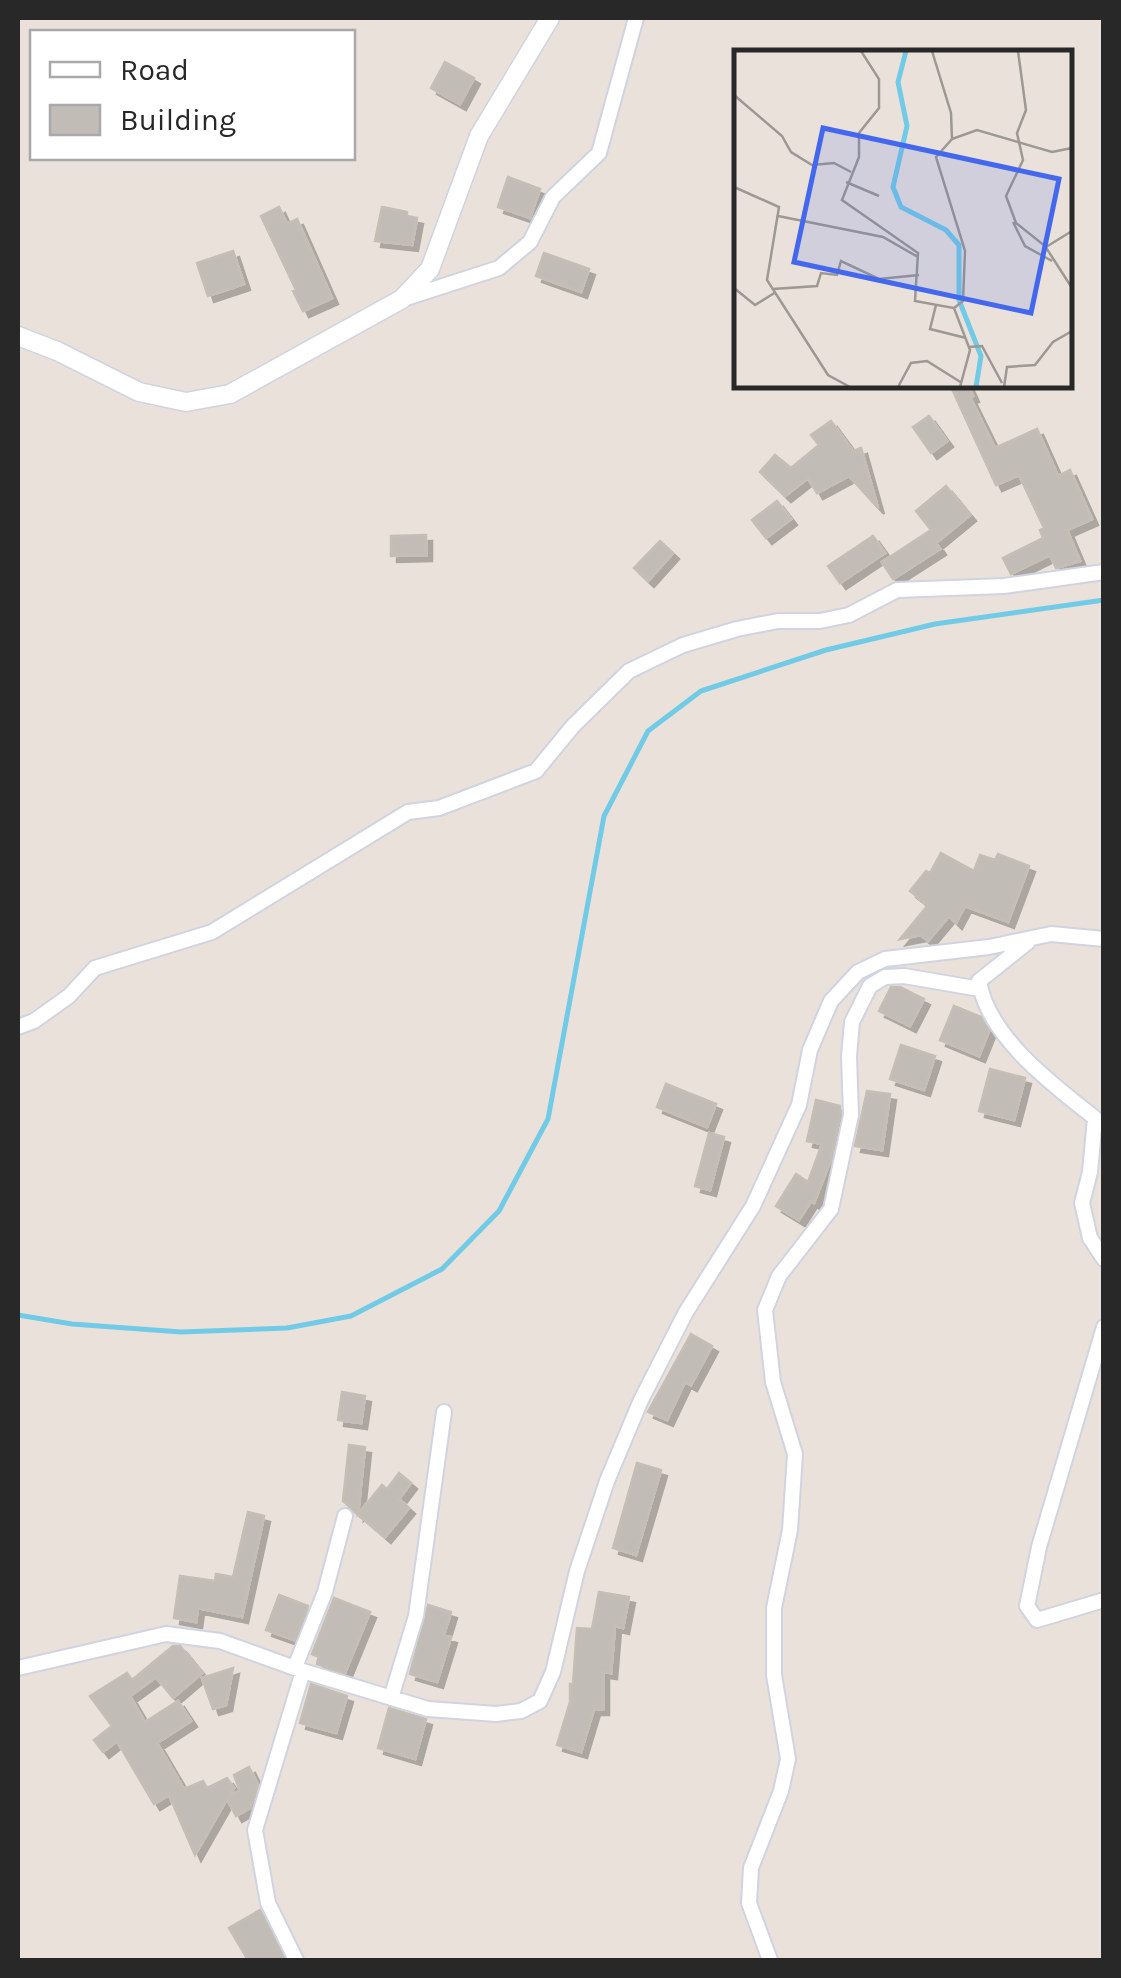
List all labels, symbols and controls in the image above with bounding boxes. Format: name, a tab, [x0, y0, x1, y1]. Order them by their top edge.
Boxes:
legend	[30, 30, 355, 160]
inset map	[734, 50, 1071, 388]
text: Road	[120, 52, 189, 88]
text: Building	[120, 102, 236, 138]

